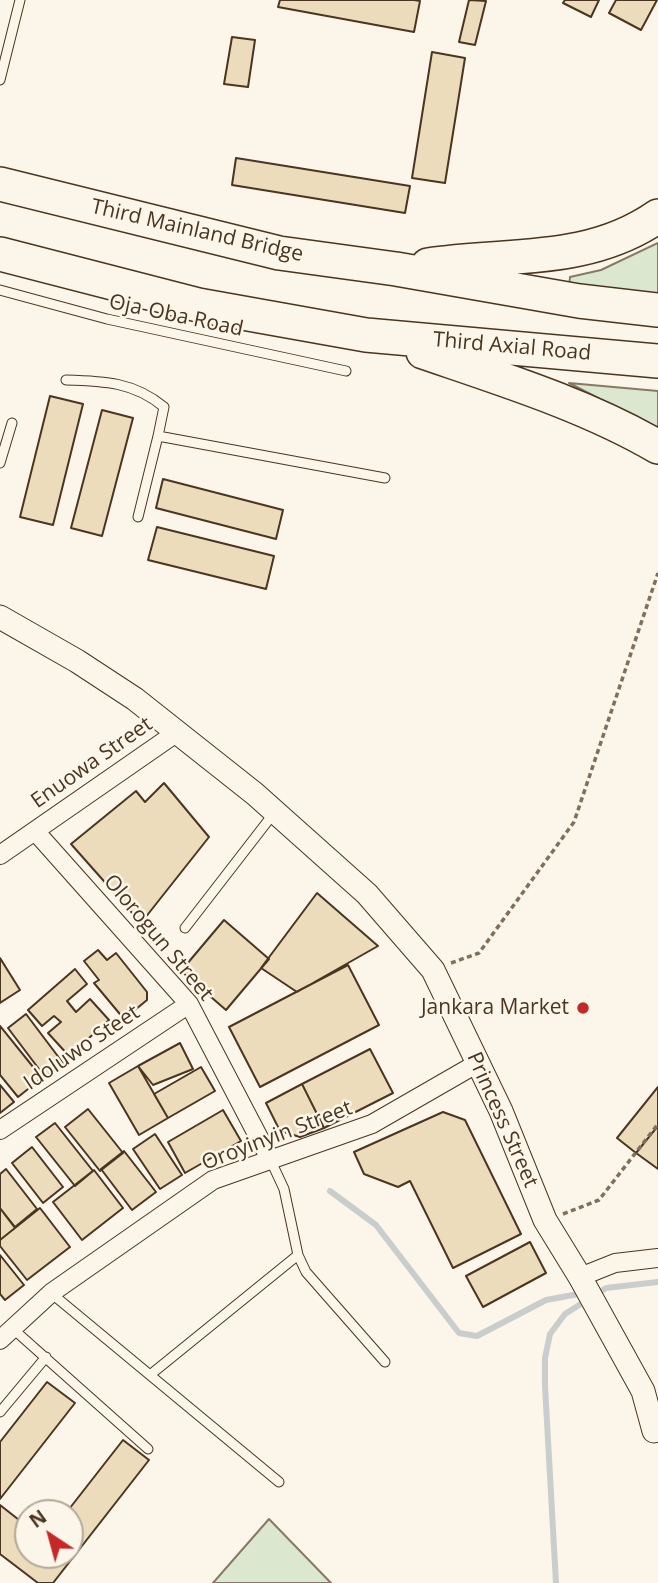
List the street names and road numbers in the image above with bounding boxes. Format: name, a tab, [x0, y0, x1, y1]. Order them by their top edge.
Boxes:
street label: Third Mainland Bridge	[88, 194, 306, 268]
street label: Oja-Oba Road	[107, 289, 245, 343]
street label: Third Axial Road	[432, 328, 592, 366]
street label: Enuowa Street	[27, 712, 157, 814]
street label: Olorogun Street	[98, 870, 218, 1006]
street label: Idoluwo Steet	[19, 1000, 145, 1096]
street label: Princess Street	[461, 1048, 543, 1192]
street label: Oroyinyin Street	[198, 1096, 356, 1176]

